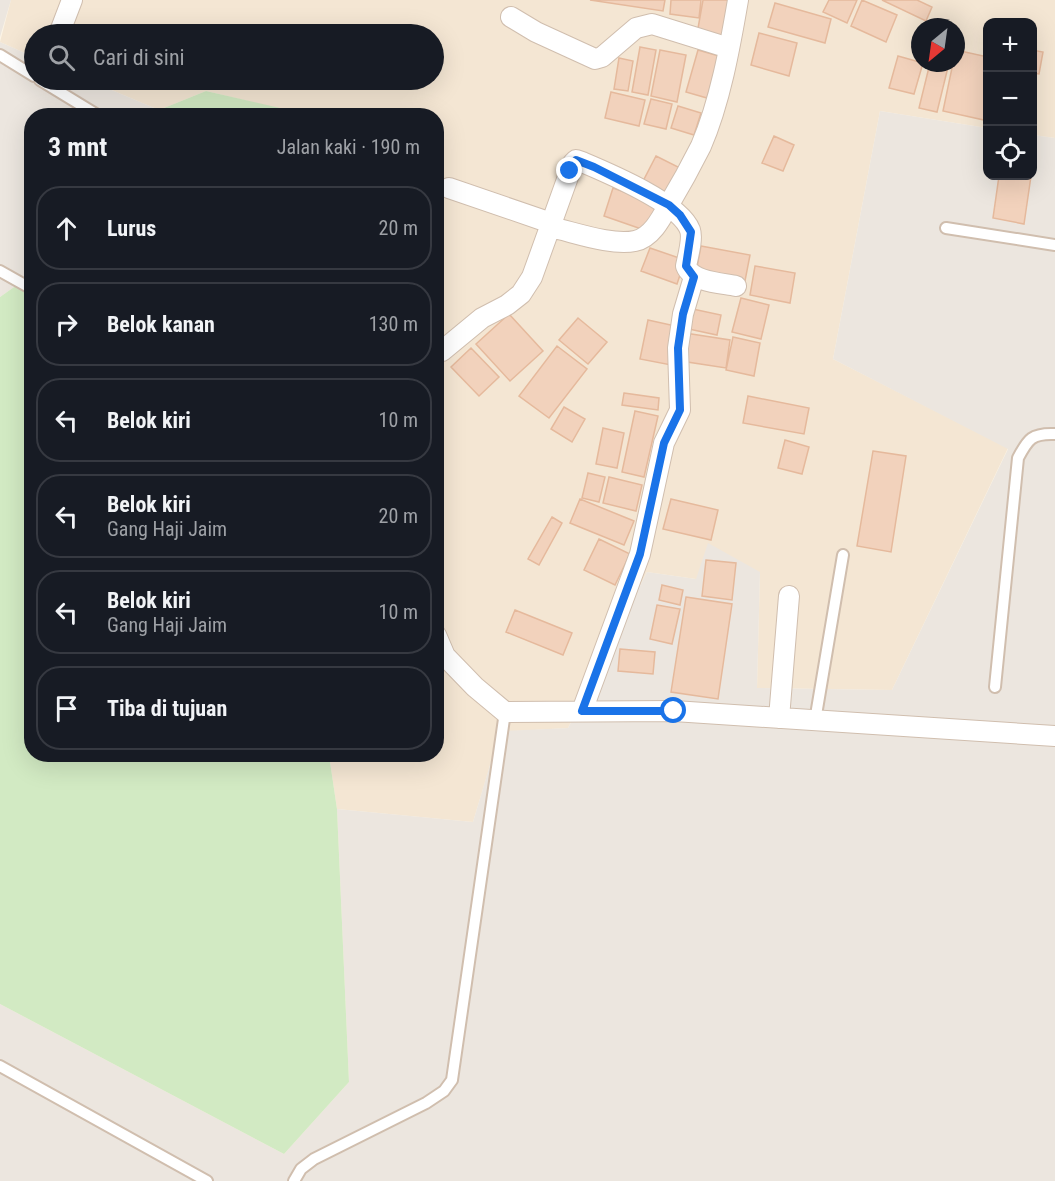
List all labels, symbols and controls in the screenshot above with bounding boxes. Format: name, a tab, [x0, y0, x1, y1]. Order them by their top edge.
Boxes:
north arrow	[911, 18, 965, 72]
map controls	[983, 18, 1037, 180]
button: +	[983, 18, 1037, 72]
search box	[24, 24, 444, 90]
icon: search	[45, 41, 78, 74]
text: Cari di sini	[93, 45, 185, 70]
button: −	[983, 72, 1037, 126]
button: locate	[983, 126, 1037, 180]
text: 3 mnt	[48, 132, 107, 162]
text: Jalan kaki · 190 m	[277, 135, 420, 159]
route end	[556, 157, 582, 183]
icon: ahead	[50, 212, 83, 245]
text: Lurus	[107, 216, 156, 241]
text: 20 m	[379, 216, 418, 240]
icon: right	[50, 308, 83, 341]
text: Belok kanan	[107, 312, 215, 337]
text: 130 m	[369, 312, 418, 336]
icon: left	[50, 404, 83, 437]
text: Belok kiri	[107, 408, 191, 433]
text: 10 m	[379, 408, 418, 432]
text: Belok kiri	[107, 492, 191, 517]
icon: left	[50, 500, 83, 533]
text: 20 m	[379, 504, 418, 528]
text: Gang Haji Jaim	[107, 517, 227, 541]
text: Belok kiri	[107, 588, 191, 613]
icon: left	[50, 596, 83, 629]
text: 10 m	[379, 600, 418, 624]
text: Gang Haji Jaim	[107, 613, 227, 637]
icon: arrive	[50, 692, 83, 725]
text: Tiba di tujuan	[107, 696, 227, 721]
route start	[660, 697, 686, 723]

